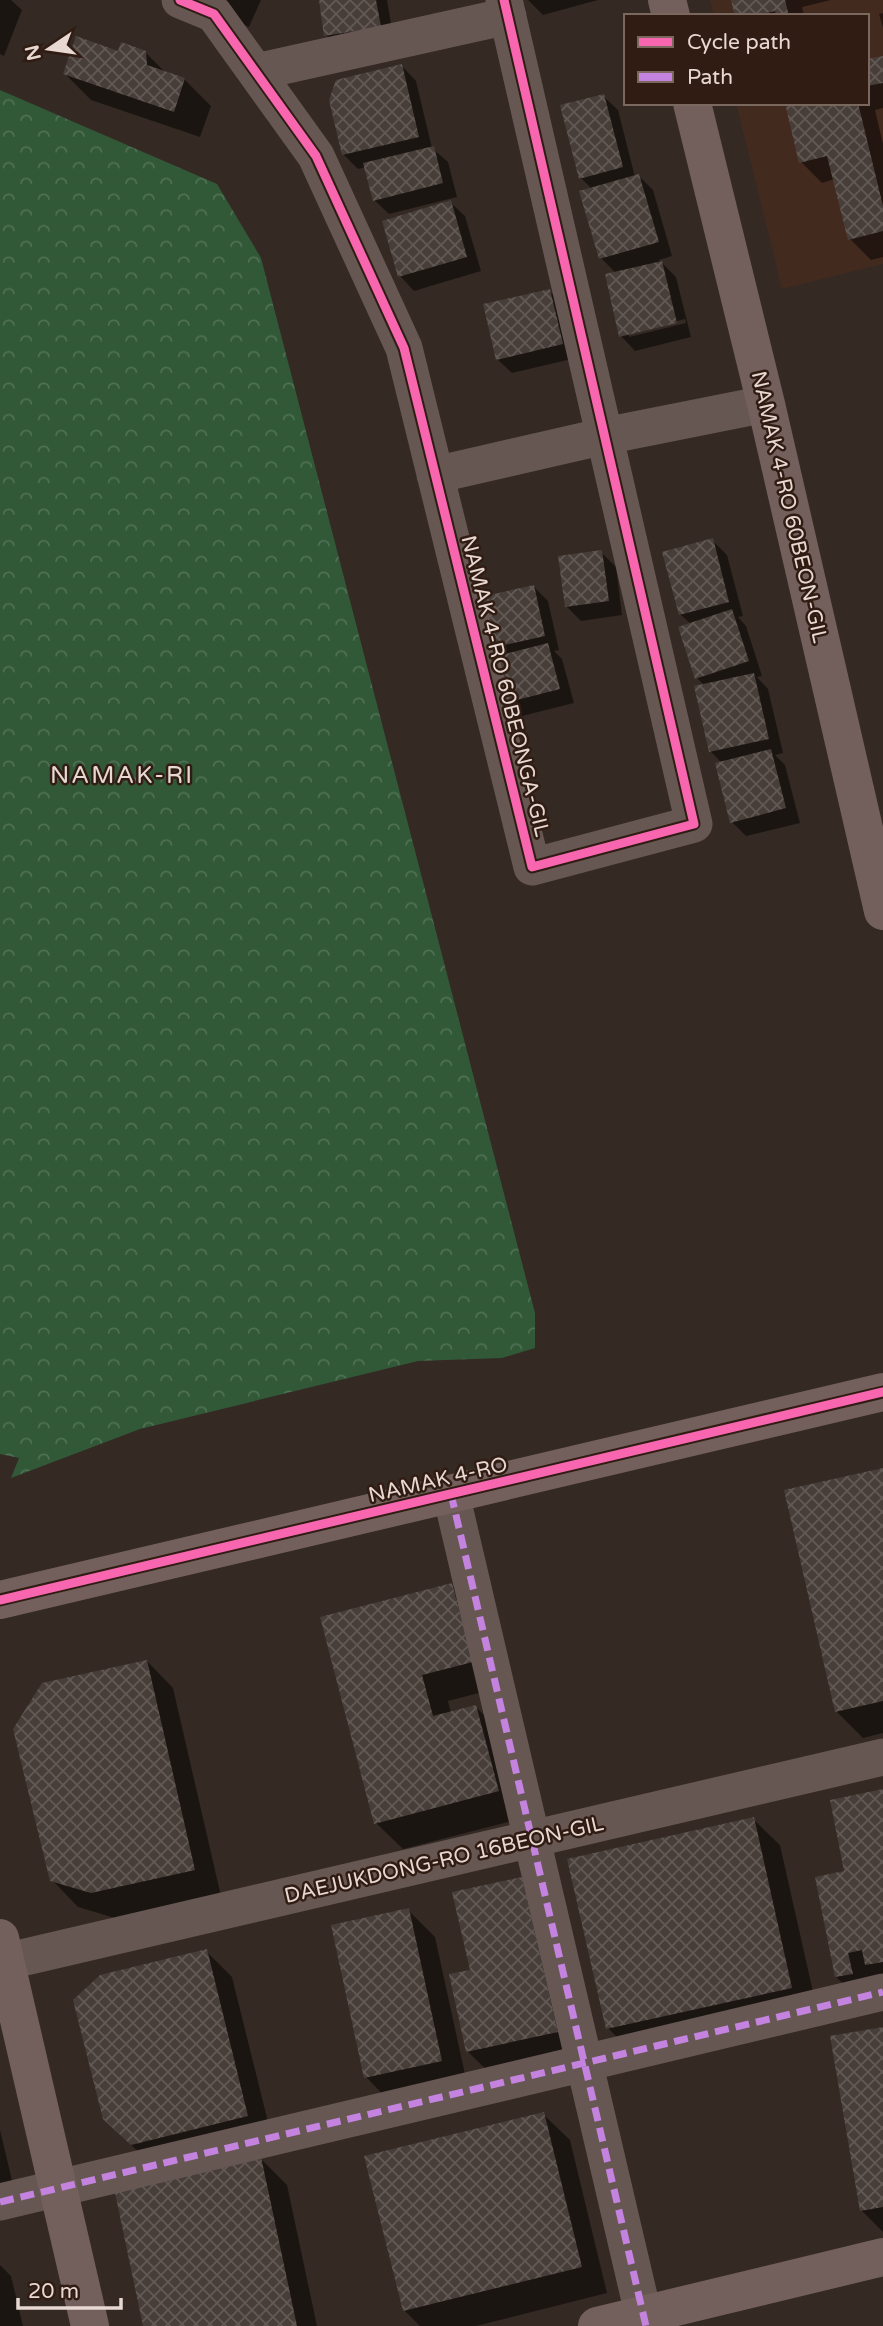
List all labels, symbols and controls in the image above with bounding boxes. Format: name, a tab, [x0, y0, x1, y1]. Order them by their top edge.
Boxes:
north arrow	[14, 14, 84, 84]
legend	[624, 14, 869, 105]
text: Cycle path	[687, 30, 791, 55]
text: N	[21, 43, 46, 63]
text: Path	[687, 65, 733, 90]
street label: NAMAK 4-RO 60BEON-GIL	[746, 369, 832, 645]
street label: NAMAK 4-RO 60BEONGA-GIL	[455, 533, 555, 839]
district label: NAMAK-RI	[50, 761, 194, 790]
street label: NAMAK 4-RO	[366, 1452, 510, 1508]
street label: DAEJUKDONG-RO 16BEON-GIL	[282, 1811, 606, 1909]
scale bar	[18, 2266, 121, 2310]
text: 20 m	[28, 2279, 79, 2304]

